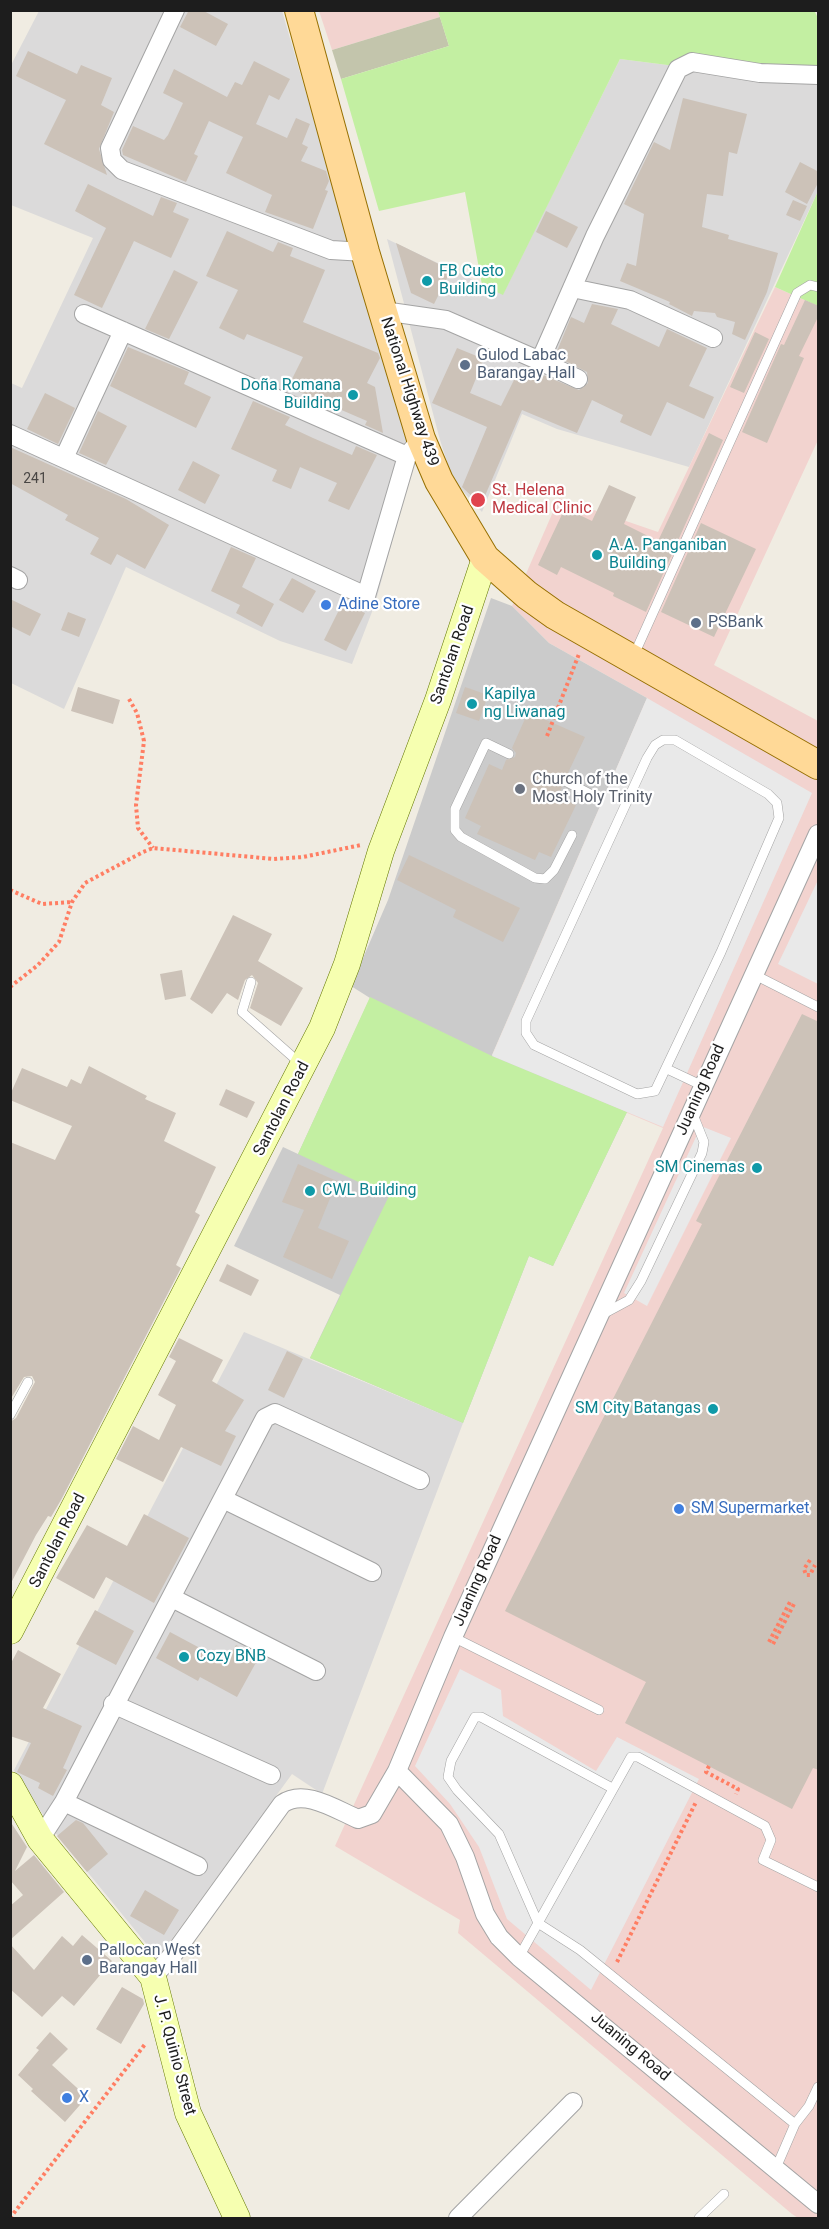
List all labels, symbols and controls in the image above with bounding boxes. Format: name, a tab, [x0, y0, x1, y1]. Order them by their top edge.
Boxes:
place label: FB Cueto Building	[439, 262, 504, 300]
marker: FB Cueto Building	[420, 274, 434, 288]
street label: National Highway 439	[376, 315, 442, 469]
place label: Gulod Labac Barangay Hall	[477, 346, 575, 384]
marker: Gulod Labac Barangay Hall	[458, 358, 472, 372]
place label: Doña Romana Building	[241, 376, 341, 414]
marker: Doña Romana Building	[346, 388, 360, 402]
house number: 241	[23, 471, 47, 487]
place label: St. Helena Medical Clinic	[492, 481, 592, 519]
marker: St. Helena Medical Clinic	[469, 491, 487, 509]
place label: A.A. Panganiban Building	[609, 536, 727, 574]
marker: A.A. Panganiban Building	[590, 548, 604, 562]
place label: Adine Store	[338, 595, 420, 615]
marker: Adine Store	[319, 598, 333, 612]
street label: Santolan Road	[427, 603, 479, 707]
place label: PSBank	[708, 613, 763, 633]
marker: PSBank	[689, 616, 703, 630]
place label: Kapilya ng Liwanag	[484, 685, 566, 723]
marker: Kapilya ng Liwanag	[465, 697, 479, 711]
place label: Church of the Most Holy Trinity	[532, 770, 652, 808]
marker: Church of the Most Holy Trinity	[513, 782, 527, 796]
street label: Juaning Road	[672, 1042, 730, 1138]
street label: Santolan Road	[250, 1059, 314, 1159]
place label: SM Cinemas	[655, 1158, 745, 1178]
marker: SM Cinemas	[750, 1161, 764, 1175]
place label: CWL Building	[322, 1181, 416, 1201]
marker: CWL Building	[303, 1184, 317, 1198]
place label: SM City Batangas	[575, 1399, 701, 1419]
marker: SM City Batangas	[706, 1402, 720, 1416]
street label: Santolan Road	[26, 1491, 90, 1591]
place label: SM Supermarket	[691, 1499, 809, 1519]
marker: SM Supermarket	[672, 1502, 686, 1516]
street label: Juaning Road	[449, 1533, 507, 1629]
place label: Cozy BNB	[196, 1647, 266, 1667]
marker: Cozy BNB	[177, 1650, 191, 1664]
place label: Pallocan West Barangay Hall	[99, 1941, 200, 1979]
marker: Pallocan West Barangay Hall	[80, 1953, 94, 1967]
street label: J. P. Quinio Street	[149, 1992, 199, 2118]
street label: Juaning Road	[586, 2008, 674, 2086]
place label: X	[79, 2088, 89, 2108]
marker: X	[60, 2091, 74, 2105]

